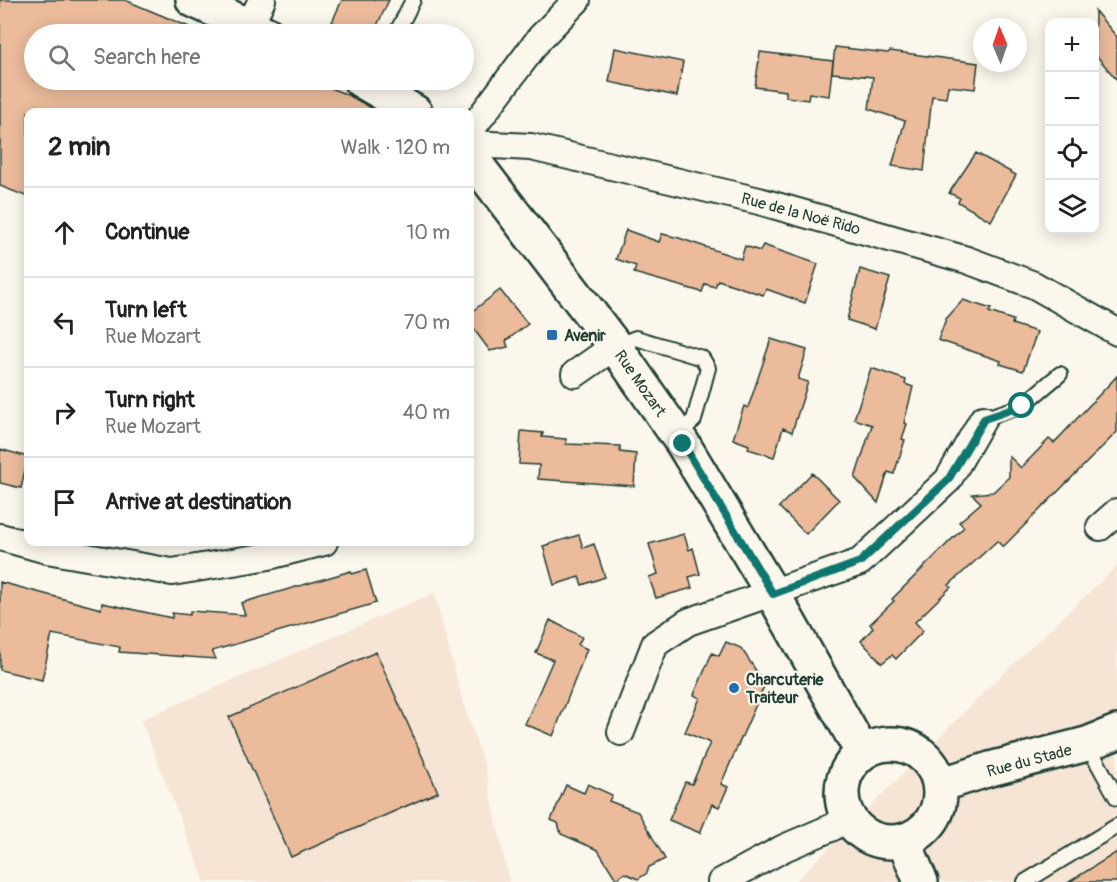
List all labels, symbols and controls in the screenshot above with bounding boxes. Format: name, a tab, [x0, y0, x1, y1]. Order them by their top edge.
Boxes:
north arrow	[973, 18, 1027, 72]
map controls	[1045, 18, 1099, 234]
button: +	[1045, 18, 1099, 72]
search box	[24, 24, 474, 90]
icon: search	[45, 41, 78, 74]
text: Search here	[93, 43, 200, 71]
button: −	[1045, 72, 1099, 126]
button: locate	[1045, 126, 1099, 180]
text: 2 min	[48, 131, 110, 163]
text: Walk · 120 m	[341, 135, 450, 160]
button: layers	[1045, 180, 1099, 234]
street label: Rue de la Noë Rido	[739, 188, 863, 240]
icon: ahead	[48, 216, 81, 249]
text: Continue	[105, 218, 189, 246]
text: 10 m	[406, 220, 450, 245]
text: Turn left	[105, 296, 187, 324]
icon: left	[48, 306, 81, 339]
text: 70 m	[404, 310, 450, 335]
text: Rue Mozart	[105, 324, 201, 349]
place label: Avenir	[564, 326, 606, 346]
marker: Avenir	[545, 328, 559, 342]
street label: Rue Mozart	[610, 346, 671, 421]
text: Turn right	[105, 386, 195, 414]
route start	[1008, 392, 1034, 418]
icon: right	[48, 396, 81, 429]
text: 40 m	[403, 400, 450, 425]
text: Rue Mozart	[105, 414, 201, 439]
route end	[669, 430, 695, 456]
icon: arrive	[48, 486, 81, 519]
text: Arrive at destination	[105, 488, 291, 516]
place label: Charcuterie Traiteur	[745, 670, 825, 708]
marker: Charcuterie Traiteur	[727, 681, 741, 695]
street label: Rue du Stade	[985, 740, 1074, 782]

